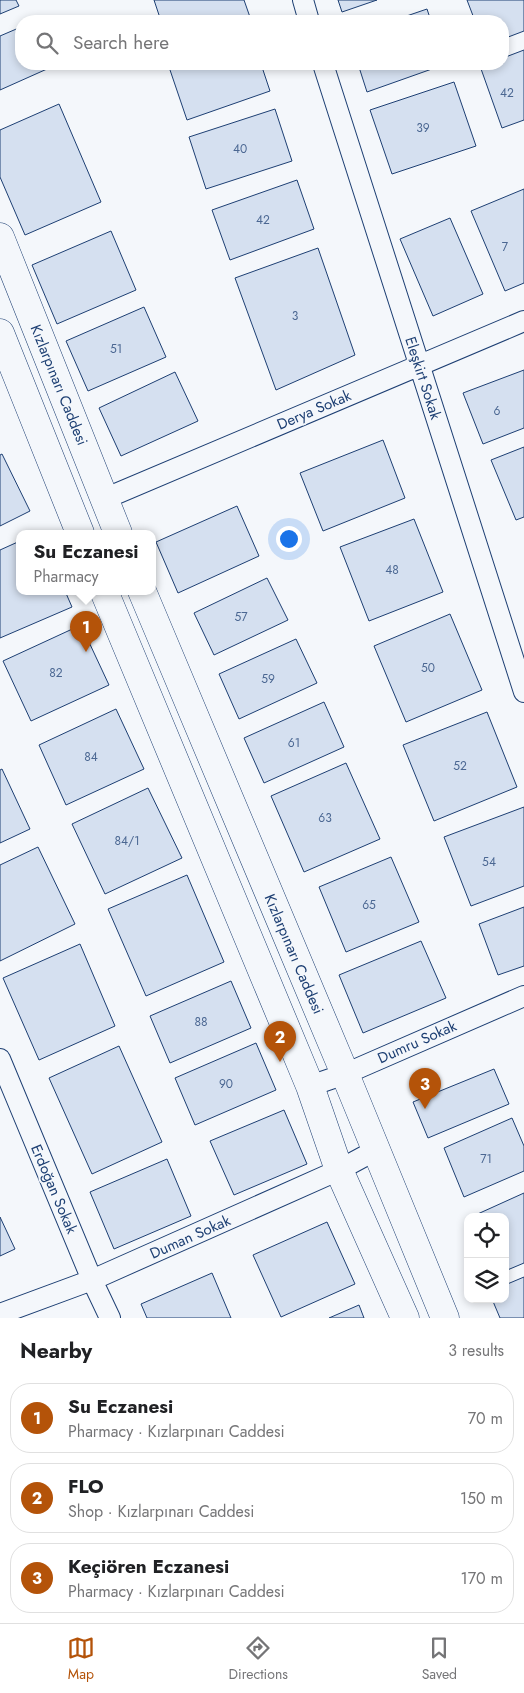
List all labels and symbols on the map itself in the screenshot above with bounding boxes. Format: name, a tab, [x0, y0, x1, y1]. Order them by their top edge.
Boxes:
house number: 42	[500, 84, 514, 102]
house number: 39	[416, 119, 430, 137]
house number: 40	[233, 140, 247, 158]
house number: 42	[256, 211, 270, 229]
house number: 7	[502, 238, 509, 256]
house number: 3	[292, 307, 299, 325]
street label: Kızlarpınarı Caddesi	[25, 321, 93, 449]
street label: Eleşkirt Sokak	[399, 334, 447, 423]
house number: 51	[110, 340, 122, 358]
street label: Derya Sokak	[273, 384, 355, 435]
house number: 6	[494, 402, 501, 420]
your location	[276, 526, 302, 552]
house number: 48	[385, 561, 399, 579]
house number: 57	[234, 608, 248, 626]
pin: 1	[70, 611, 102, 652]
house number: 50	[421, 659, 435, 677]
house number: 82	[49, 664, 63, 682]
house number: 59	[261, 670, 275, 688]
house number: 61	[288, 734, 300, 752]
house number: 84	[84, 748, 98, 766]
house number: 52	[453, 757, 467, 775]
house number: 63	[318, 809, 332, 827]
house number: 84/1	[114, 832, 140, 850]
house number: 54	[482, 853, 496, 871]
street label: Kızlarpınarı Caddesi	[259, 891, 329, 1017]
house number: 65	[362, 896, 376, 914]
house number: 88	[194, 1013, 208, 1031]
street label: Dumru Sokak	[374, 1015, 460, 1069]
pin: 2	[264, 1021, 296, 1062]
pin: 3	[409, 1068, 441, 1109]
house number: 90	[219, 1075, 233, 1093]
street label: Erdoğan Sokak	[25, 1141, 83, 1237]
house number: 71	[480, 1150, 492, 1168]
street label: Duman Sokak	[146, 1209, 234, 1265]

